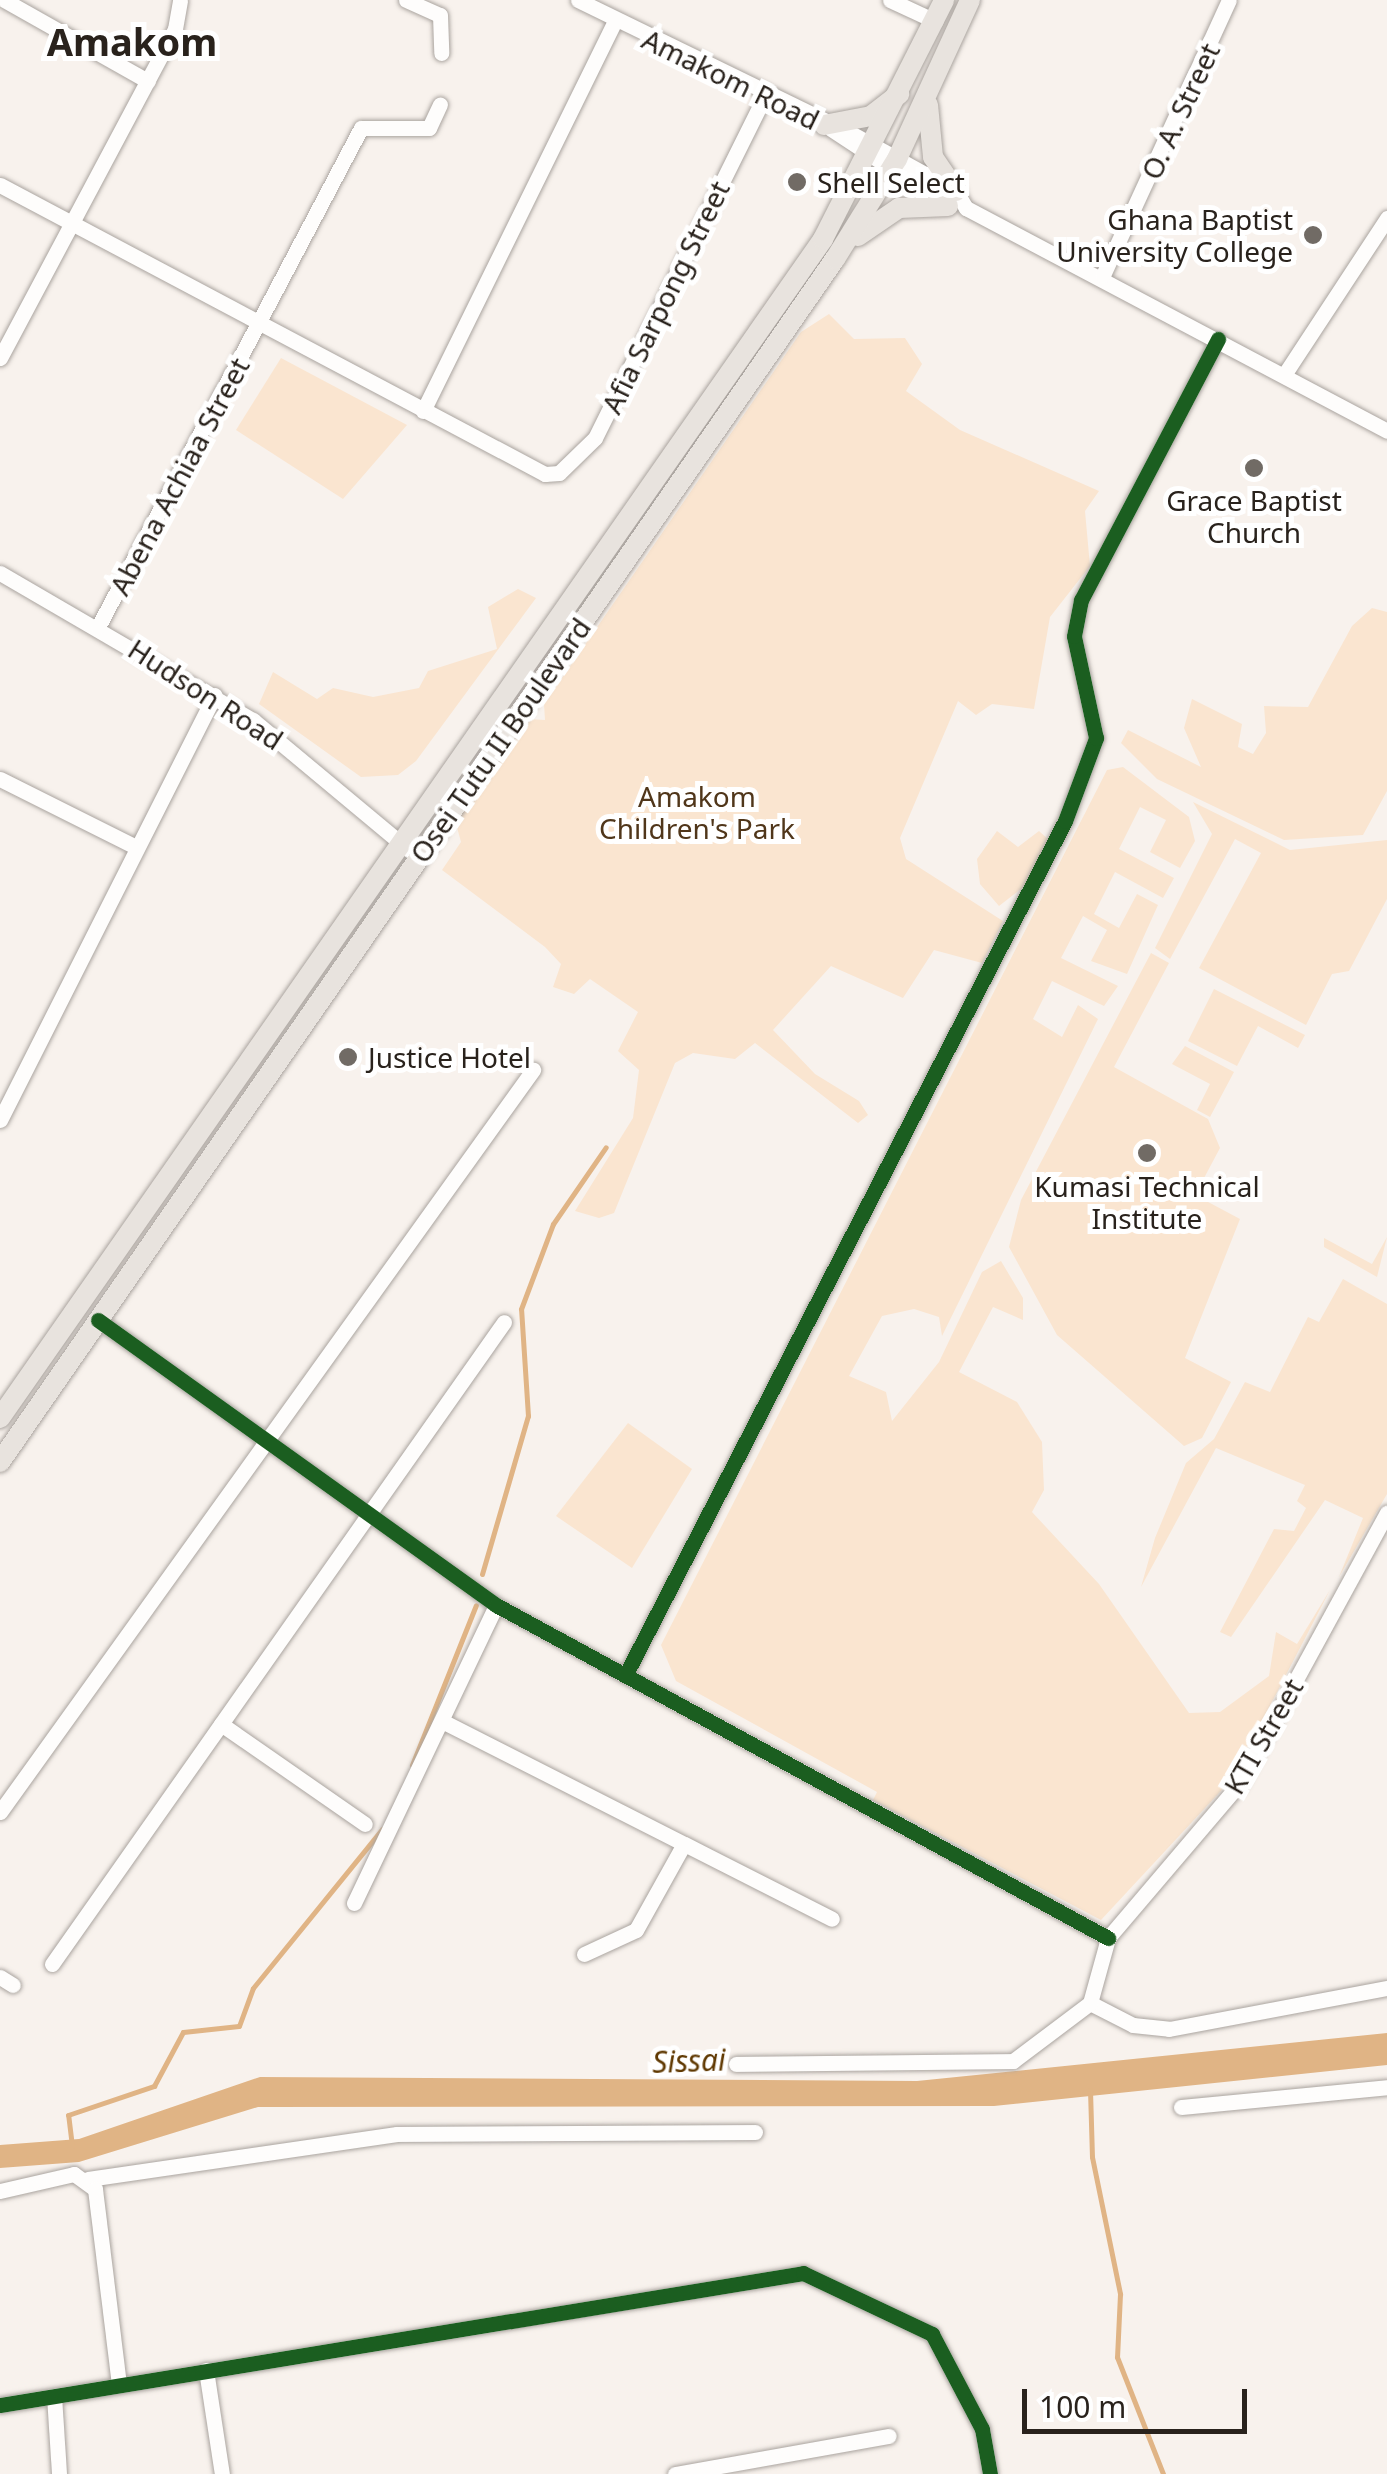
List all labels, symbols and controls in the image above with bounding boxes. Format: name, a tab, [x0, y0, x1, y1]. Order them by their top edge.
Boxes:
district label: Amakom	[47, 19, 217, 65]
street label: Amakom Road	[637, 22, 825, 136]
street label: O. A. Street	[1134, 38, 1226, 184]
place label: Shell Select	[817, 165, 965, 199]
marker: Shell Select	[786, 171, 808, 193]
street label: Afia Sarpong Street	[594, 175, 736, 419]
place label: Ghana Baptist University College	[1056, 202, 1293, 268]
marker: Ghana Baptist University College	[1302, 224, 1324, 246]
street label: Abena Achiaa Street	[102, 352, 256, 600]
marker: Grace Baptist Church	[1243, 457, 1265, 479]
place label: Grace Baptist Church	[1166, 483, 1342, 549]
street label: Osei Tutu II Boulevard	[403, 611, 597, 869]
street label: Hudson Road	[122, 632, 290, 756]
park label: Amakom Children's Park	[599, 779, 795, 845]
place label: Justice Hotel	[368, 1040, 531, 1074]
marker: Justice Hotel	[337, 1046, 359, 1068]
marker: Kumasi Technical Institute	[1136, 1142, 1158, 1164]
place label: Kumasi Technical Institute	[1034, 1169, 1260, 1235]
street label: KTI Street	[1216, 1672, 1310, 1800]
water label: Sissai	[652, 2042, 726, 2080]
scale bar	[1027, 2369, 1252, 2431]
text: 100 m	[1039, 2386, 1126, 2427]

